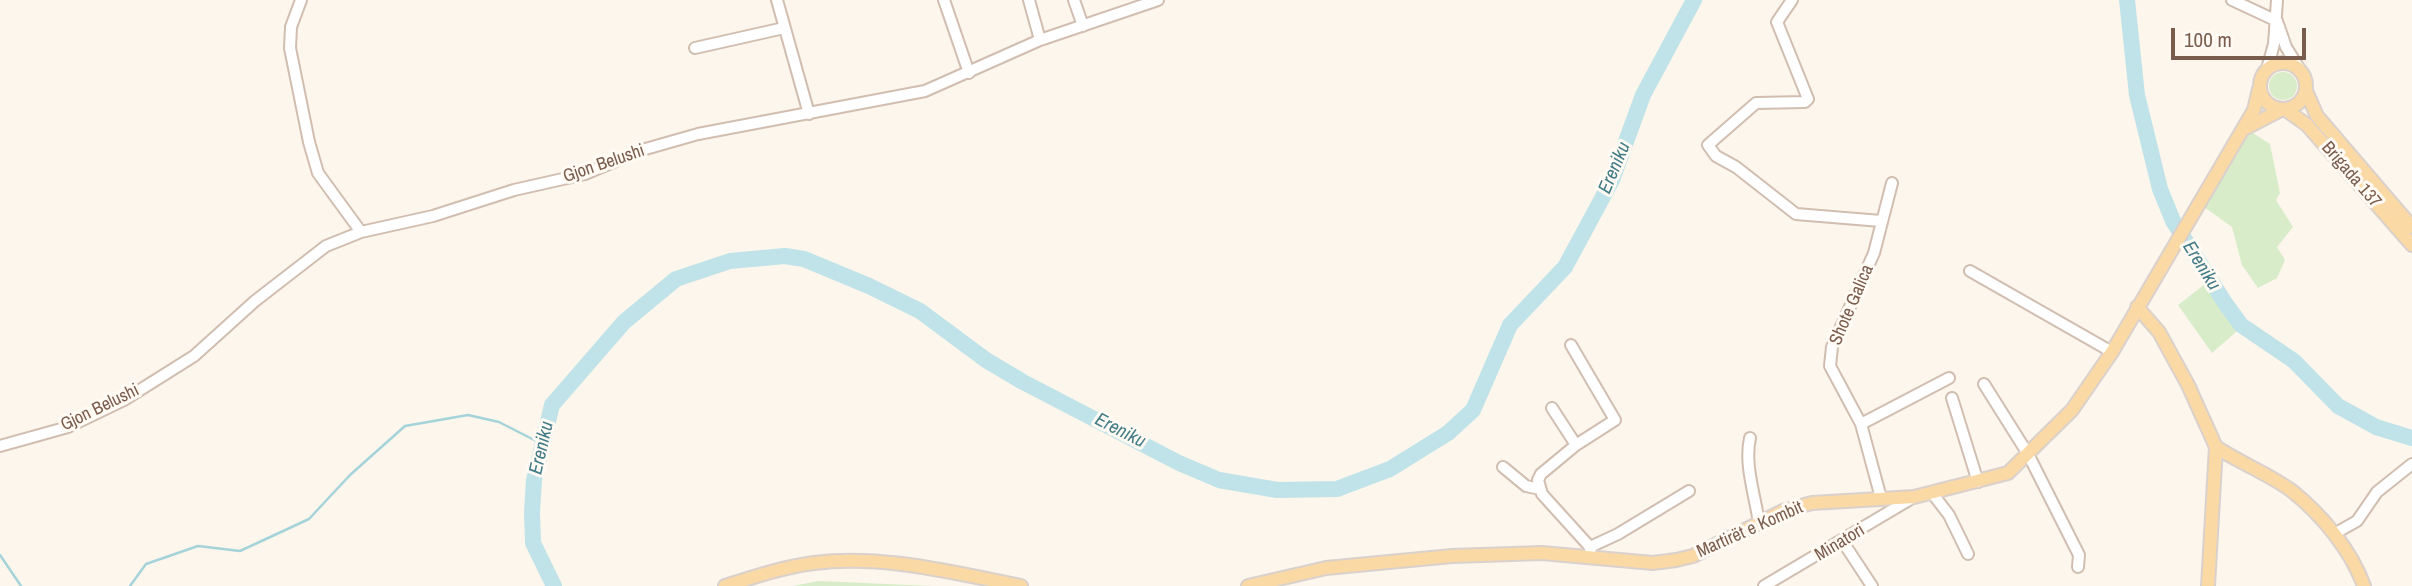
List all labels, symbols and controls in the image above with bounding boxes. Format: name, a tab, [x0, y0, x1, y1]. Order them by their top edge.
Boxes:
scale bar	[2174, 14, 2309, 58]
text: 100 m	[2184, 25, 2232, 54]
street label: Brigada 137	[2316, 138, 2386, 212]
water label: Ereniku	[1594, 139, 1636, 197]
street label: Gjon Belushi	[561, 140, 647, 188]
water label: Ereniku	[2177, 237, 2225, 295]
street label: Shote Galica	[1825, 262, 1879, 348]
street label: Gjon Belushi	[57, 380, 143, 436]
water label: Ereniku	[1091, 409, 1149, 453]
water label: Ereniku	[525, 419, 559, 477]
street label: Martirët e Kombit	[1694, 497, 1806, 563]
street label: Minatori	[1811, 520, 1869, 566]

